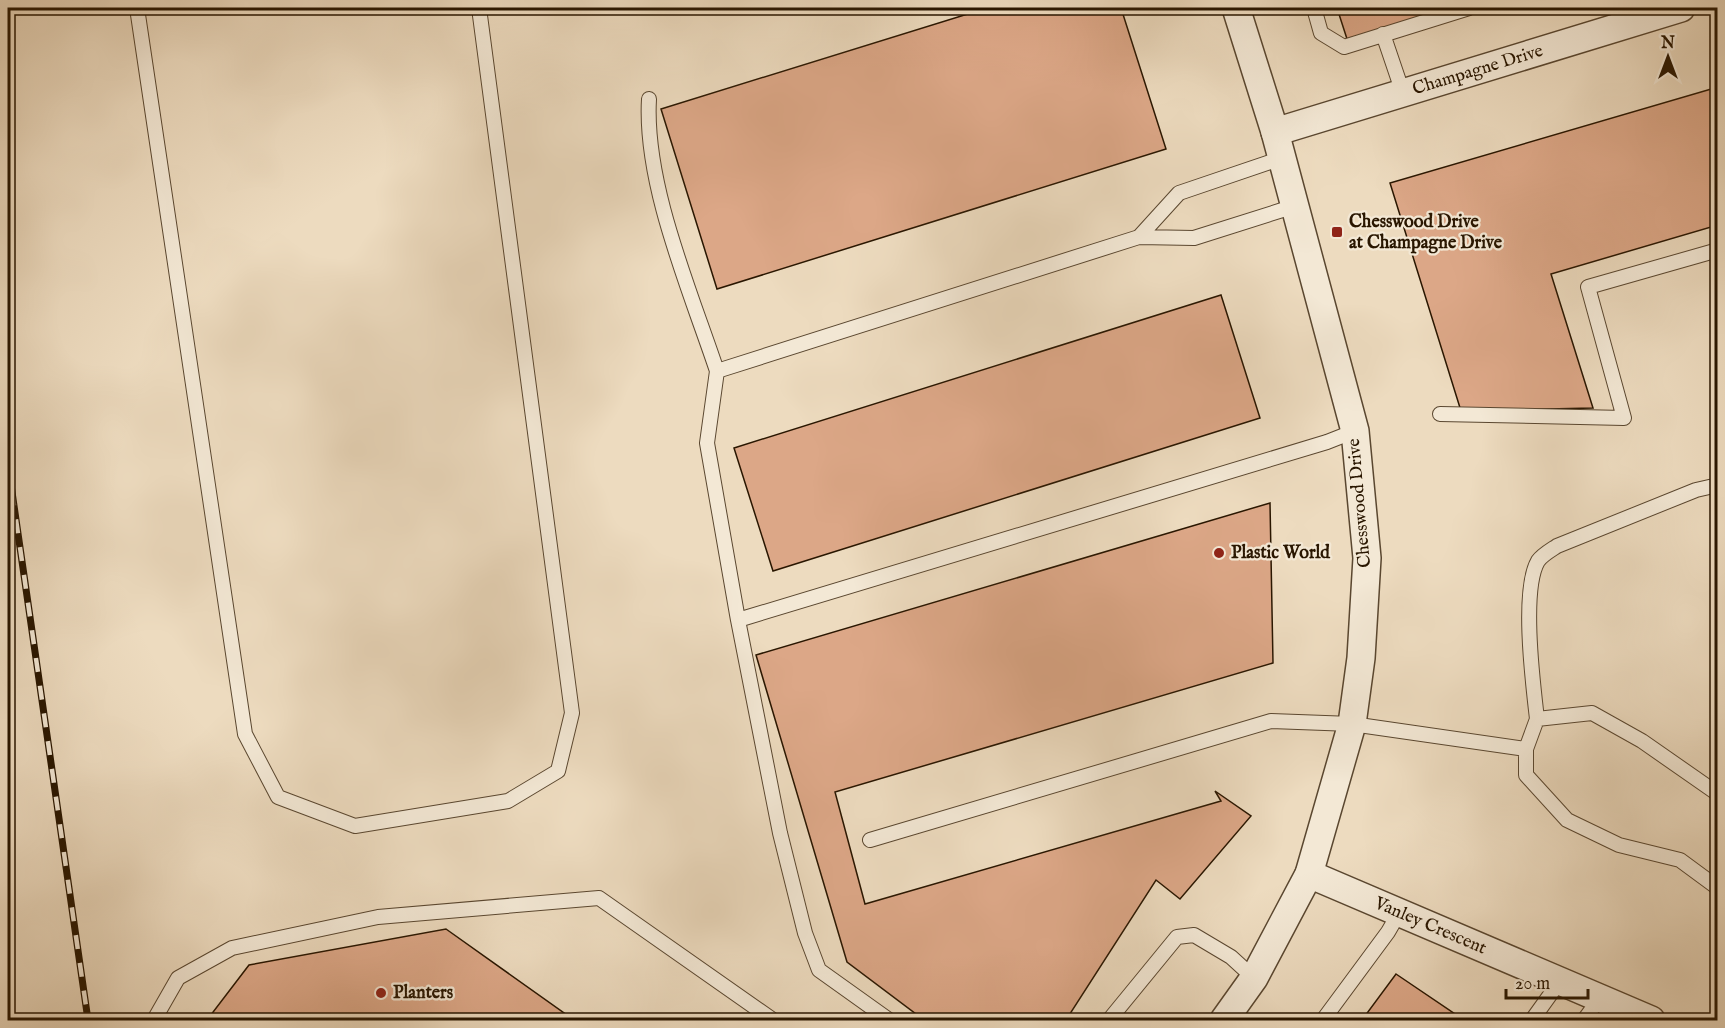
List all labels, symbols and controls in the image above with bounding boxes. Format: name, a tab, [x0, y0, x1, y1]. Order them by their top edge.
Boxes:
north arrow	[1638, 27, 1698, 87]
text: N	[1660, 34, 1675, 54]
street label: Champagne Drive	[1410, 39, 1546, 101]
place label: Chesswood Drive at Champagne Drive	[1349, 211, 1503, 255]
marker: Chesswood Drive at Champagne Drive	[1330, 225, 1344, 239]
street label: Chesswood Drive	[1343, 437, 1377, 569]
place label: Plastic World	[1231, 542, 1330, 565]
marker: Plastic World	[1212, 546, 1226, 560]
street label: Vanley Crescent	[1370, 891, 1490, 960]
scale bar	[1506, 962, 1588, 1000]
text: 20 m	[1515, 973, 1550, 996]
place label: Planters	[393, 982, 454, 1005]
marker: Planters	[374, 986, 388, 1000]

